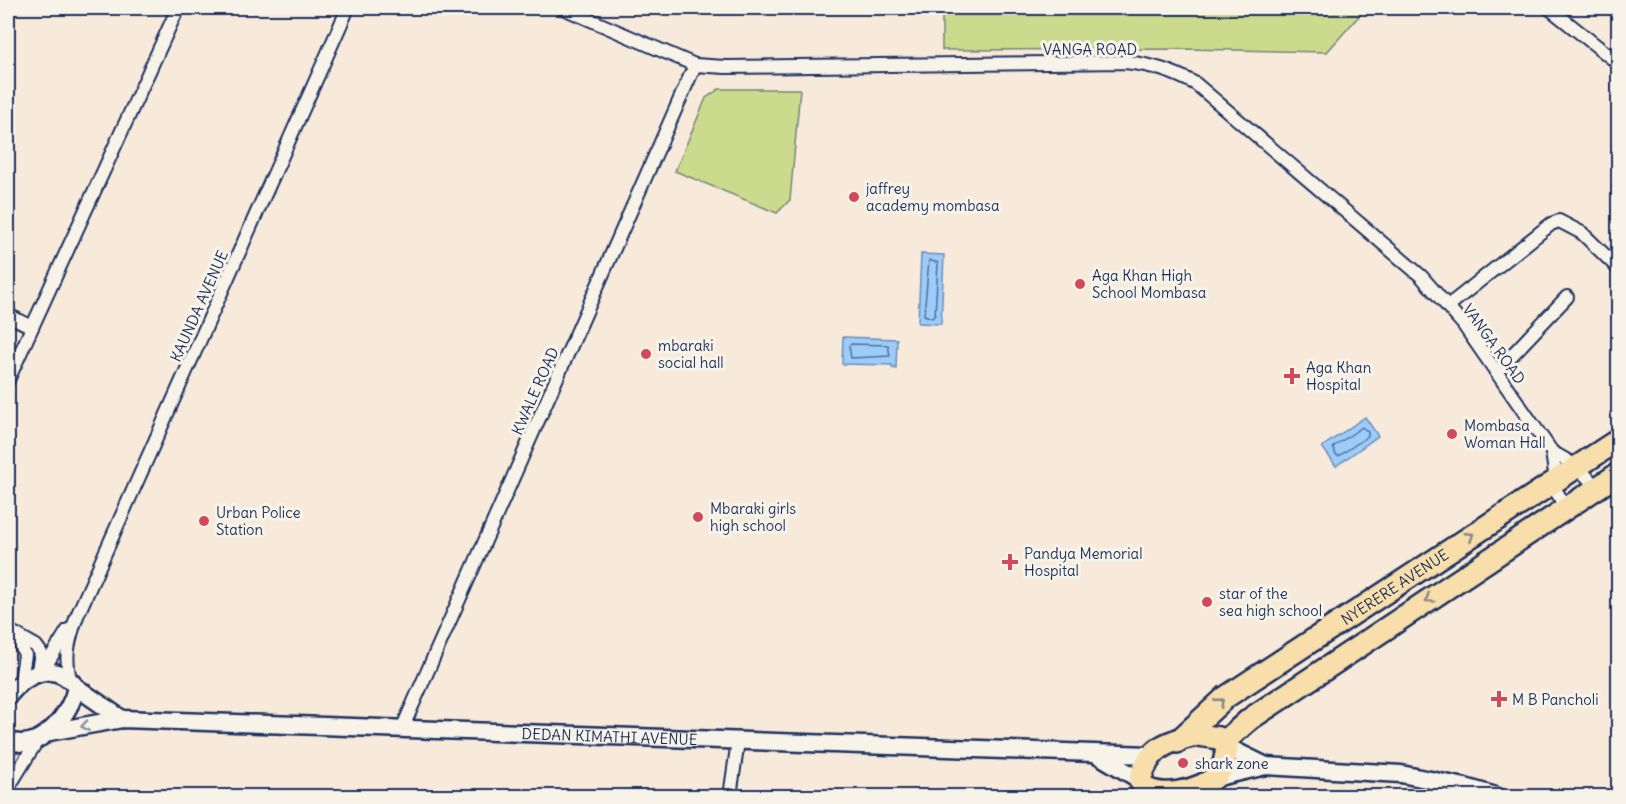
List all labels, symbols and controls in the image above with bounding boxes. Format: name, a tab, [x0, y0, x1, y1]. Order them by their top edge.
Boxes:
street label: VANGA ROAD	[1043, 40, 1137, 59]
place label: jaffrey academy mombasa	[865, 179, 1000, 215]
marker: jaffrey academy mombasa	[847, 190, 861, 204]
street label: KAUNDA AVENUE	[166, 247, 232, 365]
place label: Aga Khan High School Mombasa	[1092, 266, 1207, 302]
marker: Aga Khan High School Mombasa	[1073, 277, 1087, 291]
street label: VANGA ROAD	[1459, 300, 1529, 388]
place label: mbaraki social hall	[658, 336, 724, 372]
street label: KWALE ROAD	[507, 344, 563, 438]
marker: mbaraki social hall	[639, 347, 653, 361]
place label: Aga Khan Hospital	[1306, 358, 1372, 394]
marker: Aga Khan Hospital	[1283, 367, 1301, 385]
place label: Mombasa Woman Hall	[1464, 416, 1546, 452]
marker: Mombasa Woman Hall	[1445, 427, 1459, 441]
place label: Mbaraki girls high school	[710, 499, 796, 535]
place label: Urban Police Station	[216, 503, 301, 539]
marker: Mbaraki girls high school	[691, 510, 705, 524]
marker: Urban Police Station	[197, 514, 211, 528]
one-way arrow	[1464, 532, 1474, 544]
place label: Pandya Memorial Hospital	[1024, 544, 1143, 580]
street label: NYERERE AVENUE	[1337, 544, 1452, 629]
marker: Pandya Memorial Hospital	[1001, 553, 1019, 571]
place label: star of the sea high school	[1219, 584, 1322, 620]
one-way arrow	[1425, 591, 1436, 602]
marker: star of the sea high school	[1200, 595, 1214, 609]
marker: M B Pancholi	[1490, 690, 1508, 708]
place label: M B Pancholi	[1512, 690, 1599, 709]
one-way arrow	[1213, 698, 1224, 709]
one-way arrow	[81, 719, 90, 731]
street label: DEDAN KIMATHI AVENUE	[521, 723, 698, 749]
place label: shark zone	[1195, 754, 1269, 773]
marker: shark zone	[1176, 756, 1190, 770]

